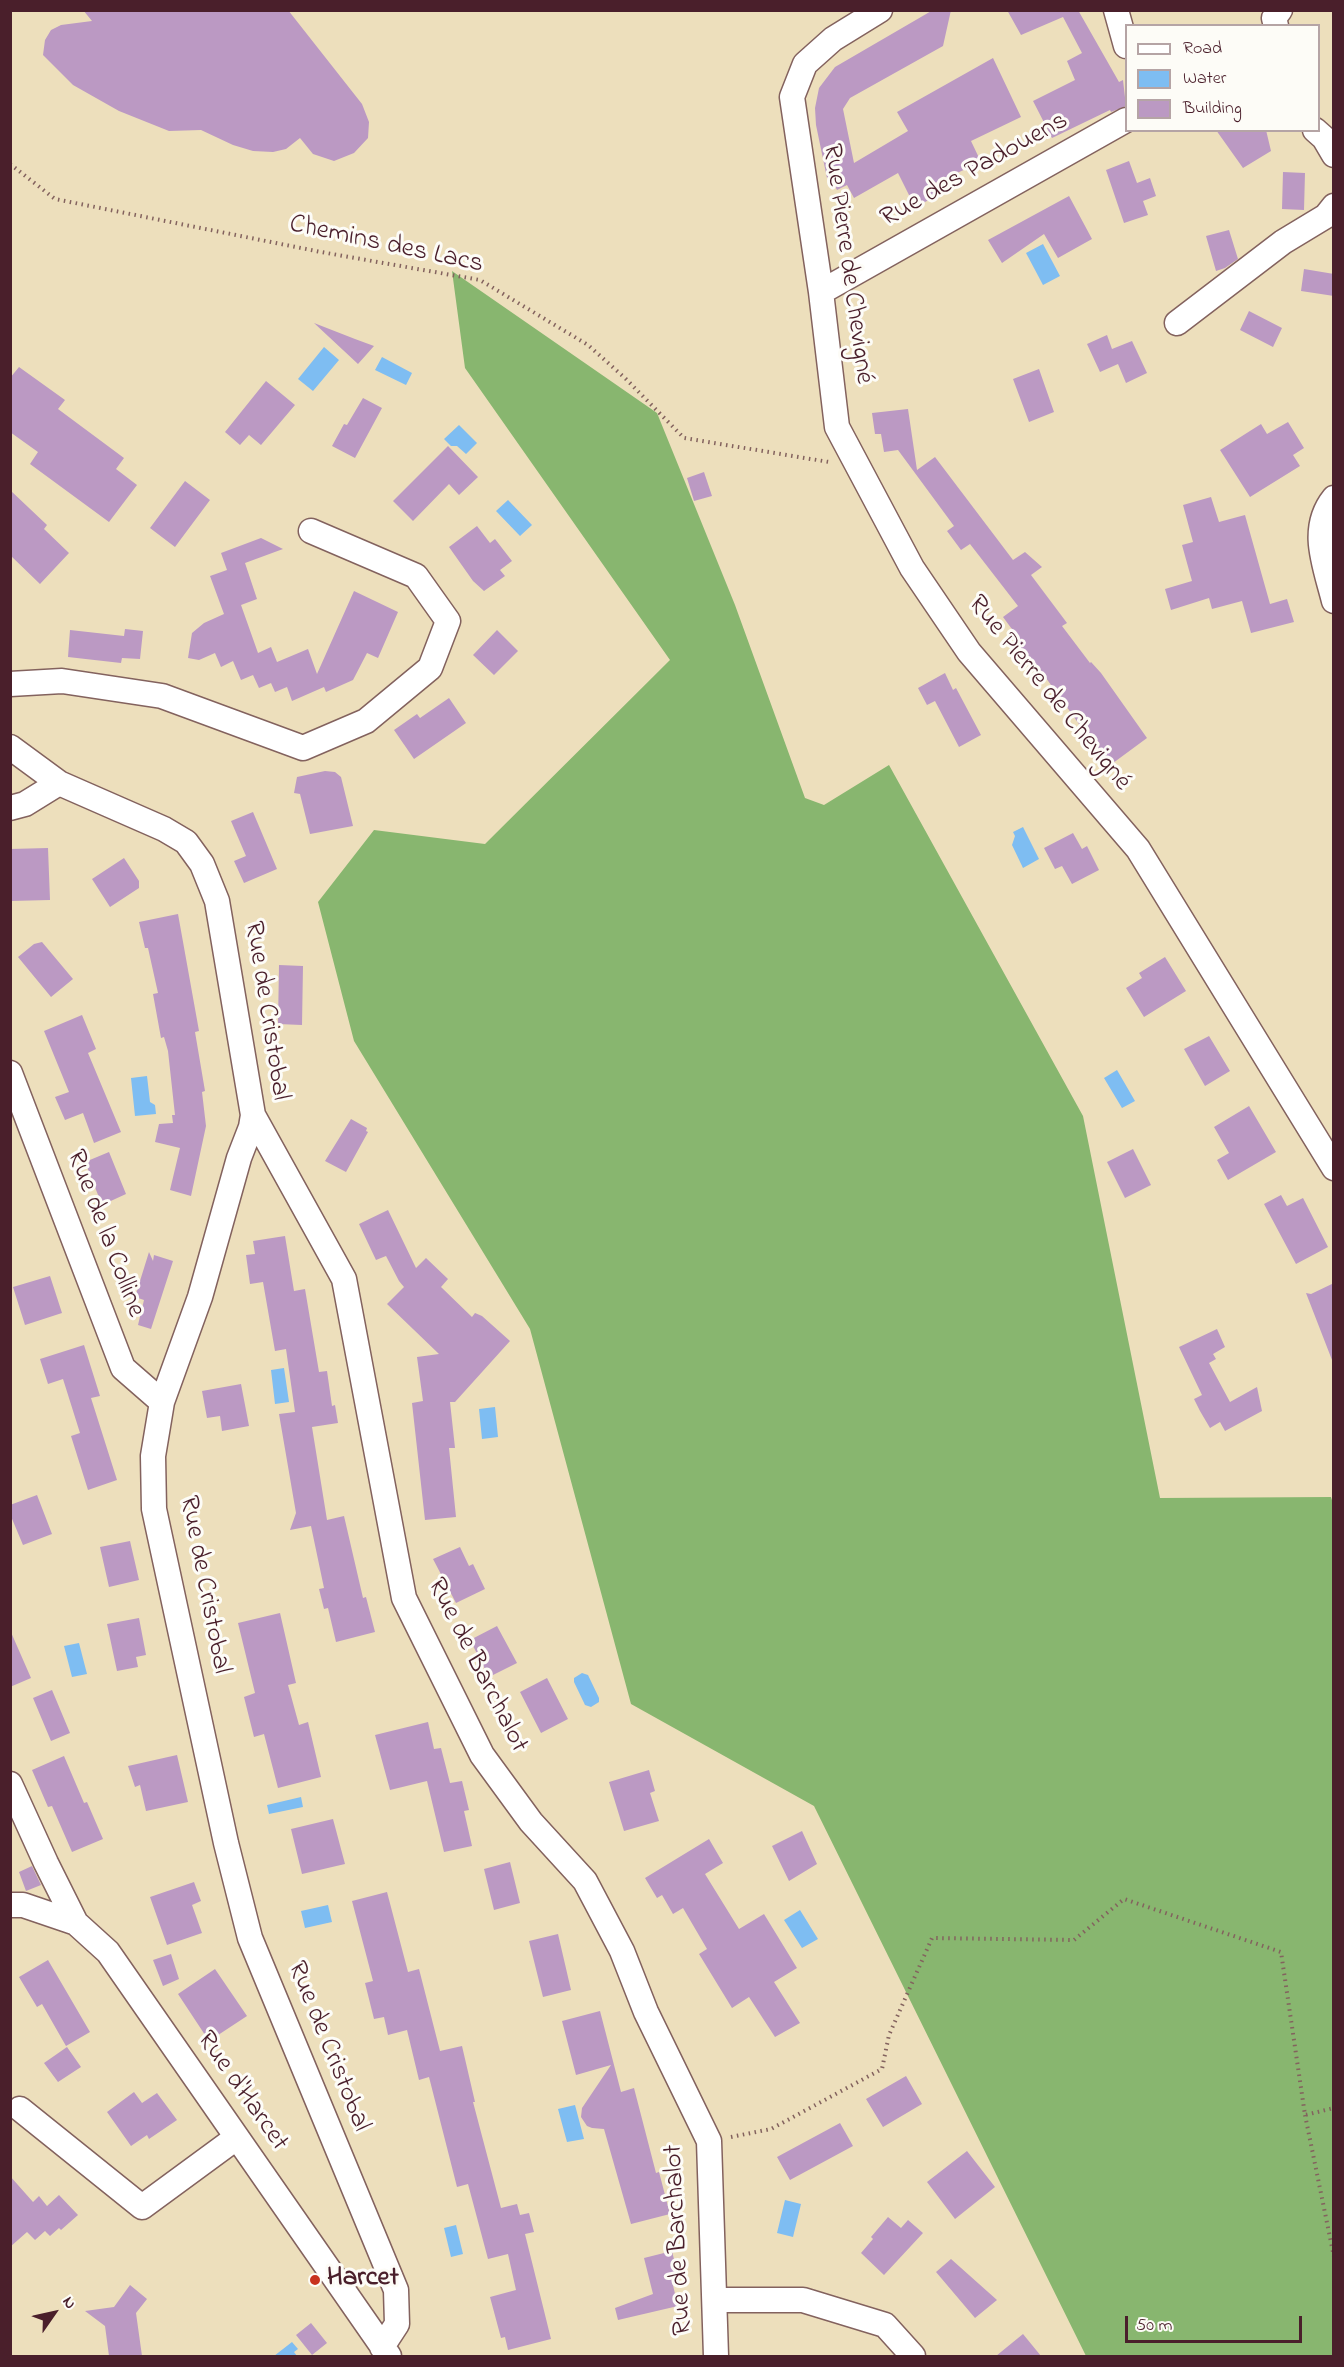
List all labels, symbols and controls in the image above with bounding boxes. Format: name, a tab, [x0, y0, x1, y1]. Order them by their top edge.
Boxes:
legend	[1125, 24, 1320, 132]
text: Road	[1183, 36, 1222, 62]
text: Water	[1183, 66, 1226, 92]
text: Building	[1183, 96, 1242, 122]
street label: Rue des Padouens	[876, 106, 1074, 236]
street label: Rue Pierre de Chevigné	[813, 142, 879, 386]
street label: Chemins des Lacs	[286, 210, 486, 282]
street label: Rue Pierre de Chevigné	[959, 590, 1137, 798]
street label: Rue de Cristobal	[235, 919, 295, 1103]
street label: Rue de la Colline	[57, 1146, 151, 1322]
street label: Rue de Cristobal	[170, 1493, 236, 1677]
street label: Rue de Barchalot	[418, 1573, 534, 1759]
street label: Rue de Cristobal	[278, 1957, 376, 2137]
street label: Rue d'Harcet	[188, 2026, 294, 2158]
street label: Rue de Barchalot	[659, 2144, 701, 2336]
place label: Harcet	[327, 2264, 399, 2296]
marker: Harcet	[308, 2273, 322, 2287]
north arrow	[24, 2283, 84, 2343]
text: N	[56, 2292, 82, 2314]
scale bar	[1128, 2304, 1305, 2342]
text: 50 m	[1136, 2313, 1173, 2339]

